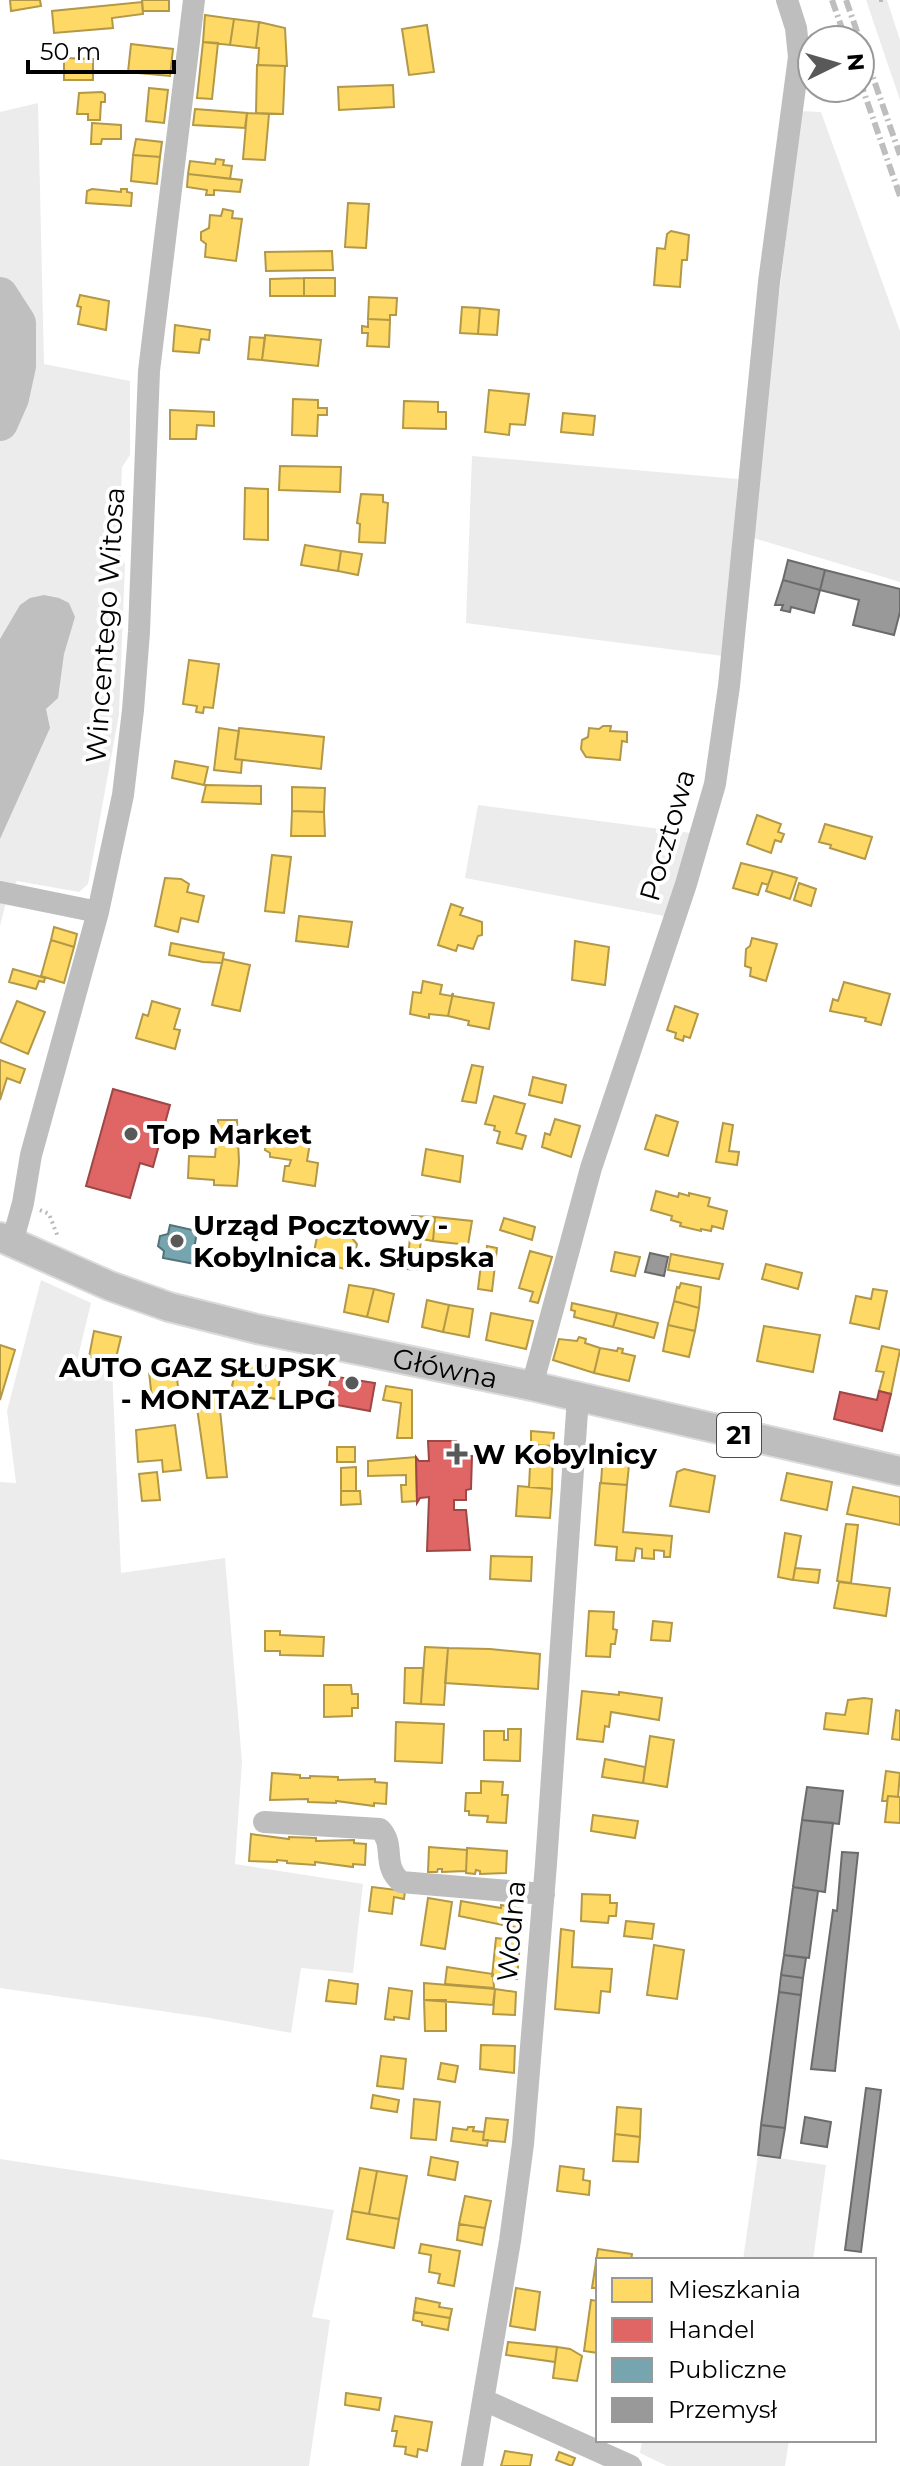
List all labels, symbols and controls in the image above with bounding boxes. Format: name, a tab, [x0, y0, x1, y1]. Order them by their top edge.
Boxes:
scale bar	[28, 24, 174, 74]
north arrow	[796, 24, 876, 104]
text: 50 m	[40, 37, 101, 66]
text: N	[841, 52, 870, 72]
street label: Wincentego Witosa	[78, 486, 132, 764]
street label: Pocztowa	[632, 765, 702, 905]
place label: Top Market	[147, 1117, 312, 1151]
marker: Top Market	[122, 1125, 140, 1143]
place label: Urząd Pocztowy - Kobylnica k. Słupska	[193, 1208, 495, 1274]
marker: Urząd Pocztowy - Kobylnica k. Słupska	[168, 1232, 186, 1250]
street label: Główna	[390, 1341, 501, 1395]
place label: AUTO GAZ SŁUPSK - MONTAŻ LPG	[58, 1350, 337, 1416]
marker: AUTO GAZ SŁUPSK - MONTAŻ LPG	[343, 1374, 361, 1392]
road number: 21	[717, 1413, 761, 1457]
place label: W Kobylnicy	[473, 1437, 657, 1471]
marker: W Kobylnicy	[448, 1445, 466, 1463]
street label: Wodna	[490, 1879, 532, 1983]
legend	[596, 2258, 876, 2442]
text: Mieszkania	[668, 2275, 801, 2304]
text: Handel	[668, 2315, 755, 2344]
text: Publiczne	[668, 2355, 787, 2384]
text: Przemysł	[668, 2395, 777, 2424]

